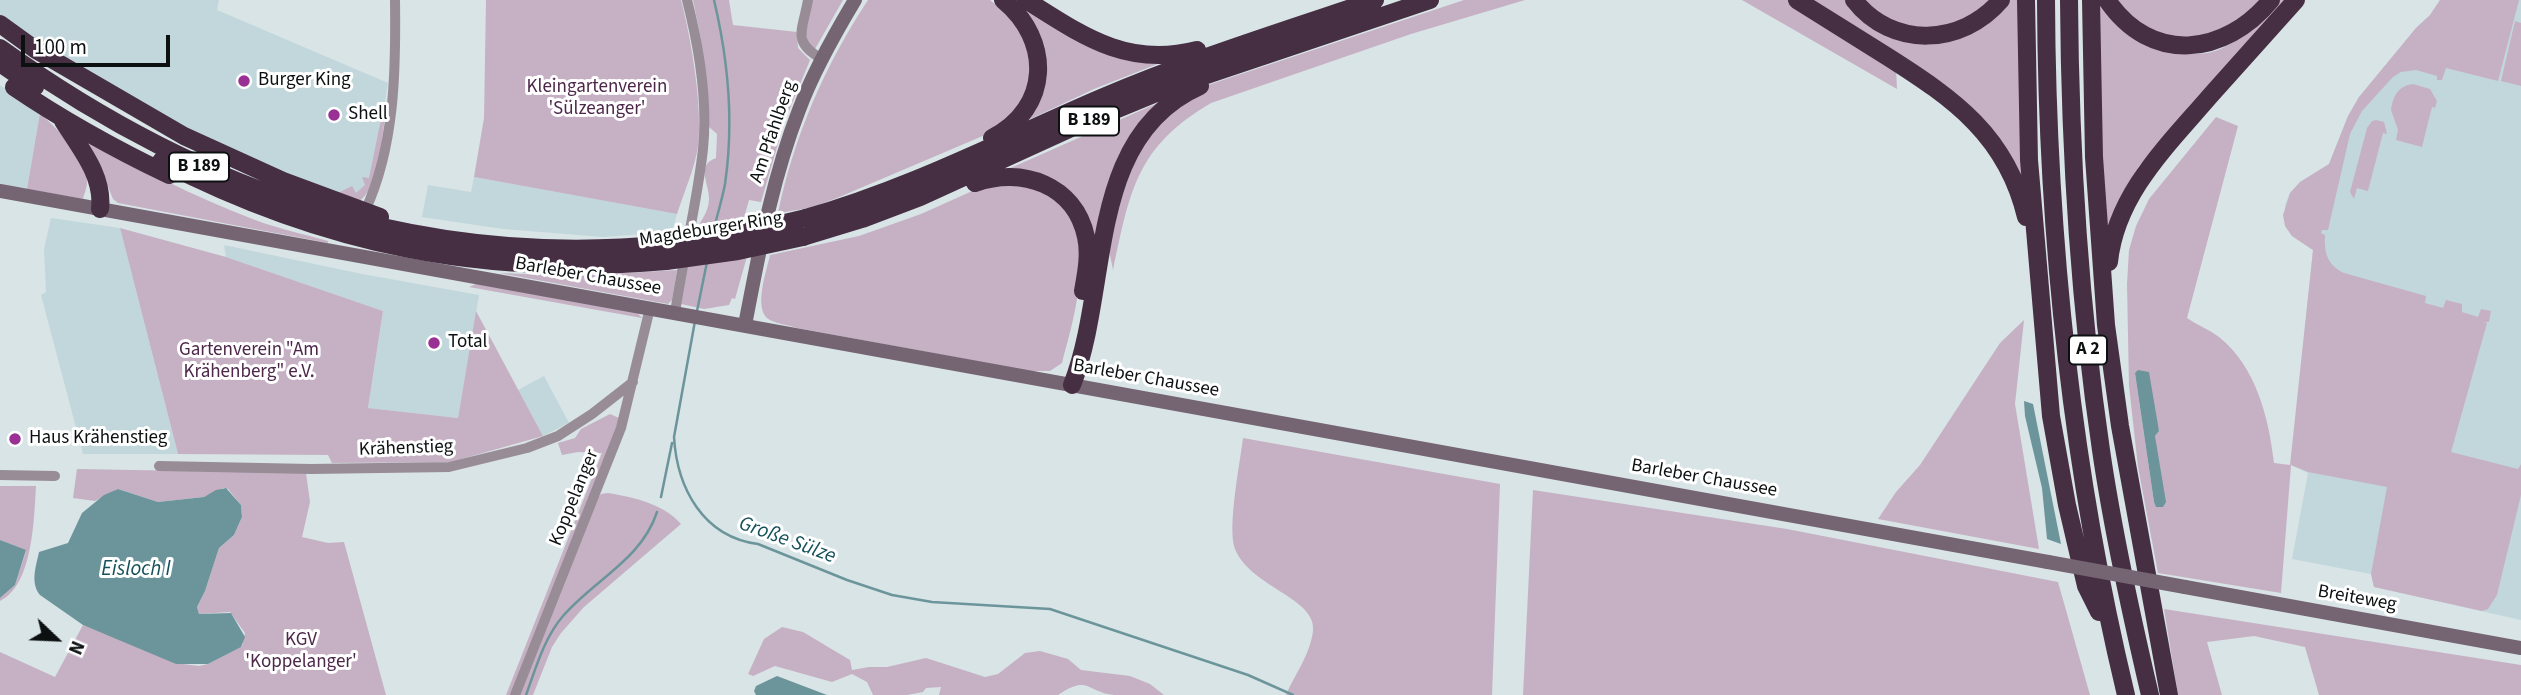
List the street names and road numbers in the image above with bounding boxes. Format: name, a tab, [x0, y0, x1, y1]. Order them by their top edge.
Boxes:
street label: Am Pfahlberg	[746, 78, 802, 186]
road number: B 189	[1059, 106, 1119, 136]
road number: B 189	[169, 152, 229, 182]
street label: Magdeburger Ring	[638, 207, 784, 253]
street label: Barleber Chaussee	[513, 253, 663, 301]
road number: A 2	[2069, 336, 2107, 364]
street label: Barleber Chaussee	[1071, 355, 1221, 403]
street label: Krähenstieg	[358, 436, 454, 462]
street label: Koppelanger	[545, 447, 605, 549]
street label: Barleber Chaussee	[1629, 455, 1779, 503]
street label: Breiteweg	[2316, 581, 2398, 617]

